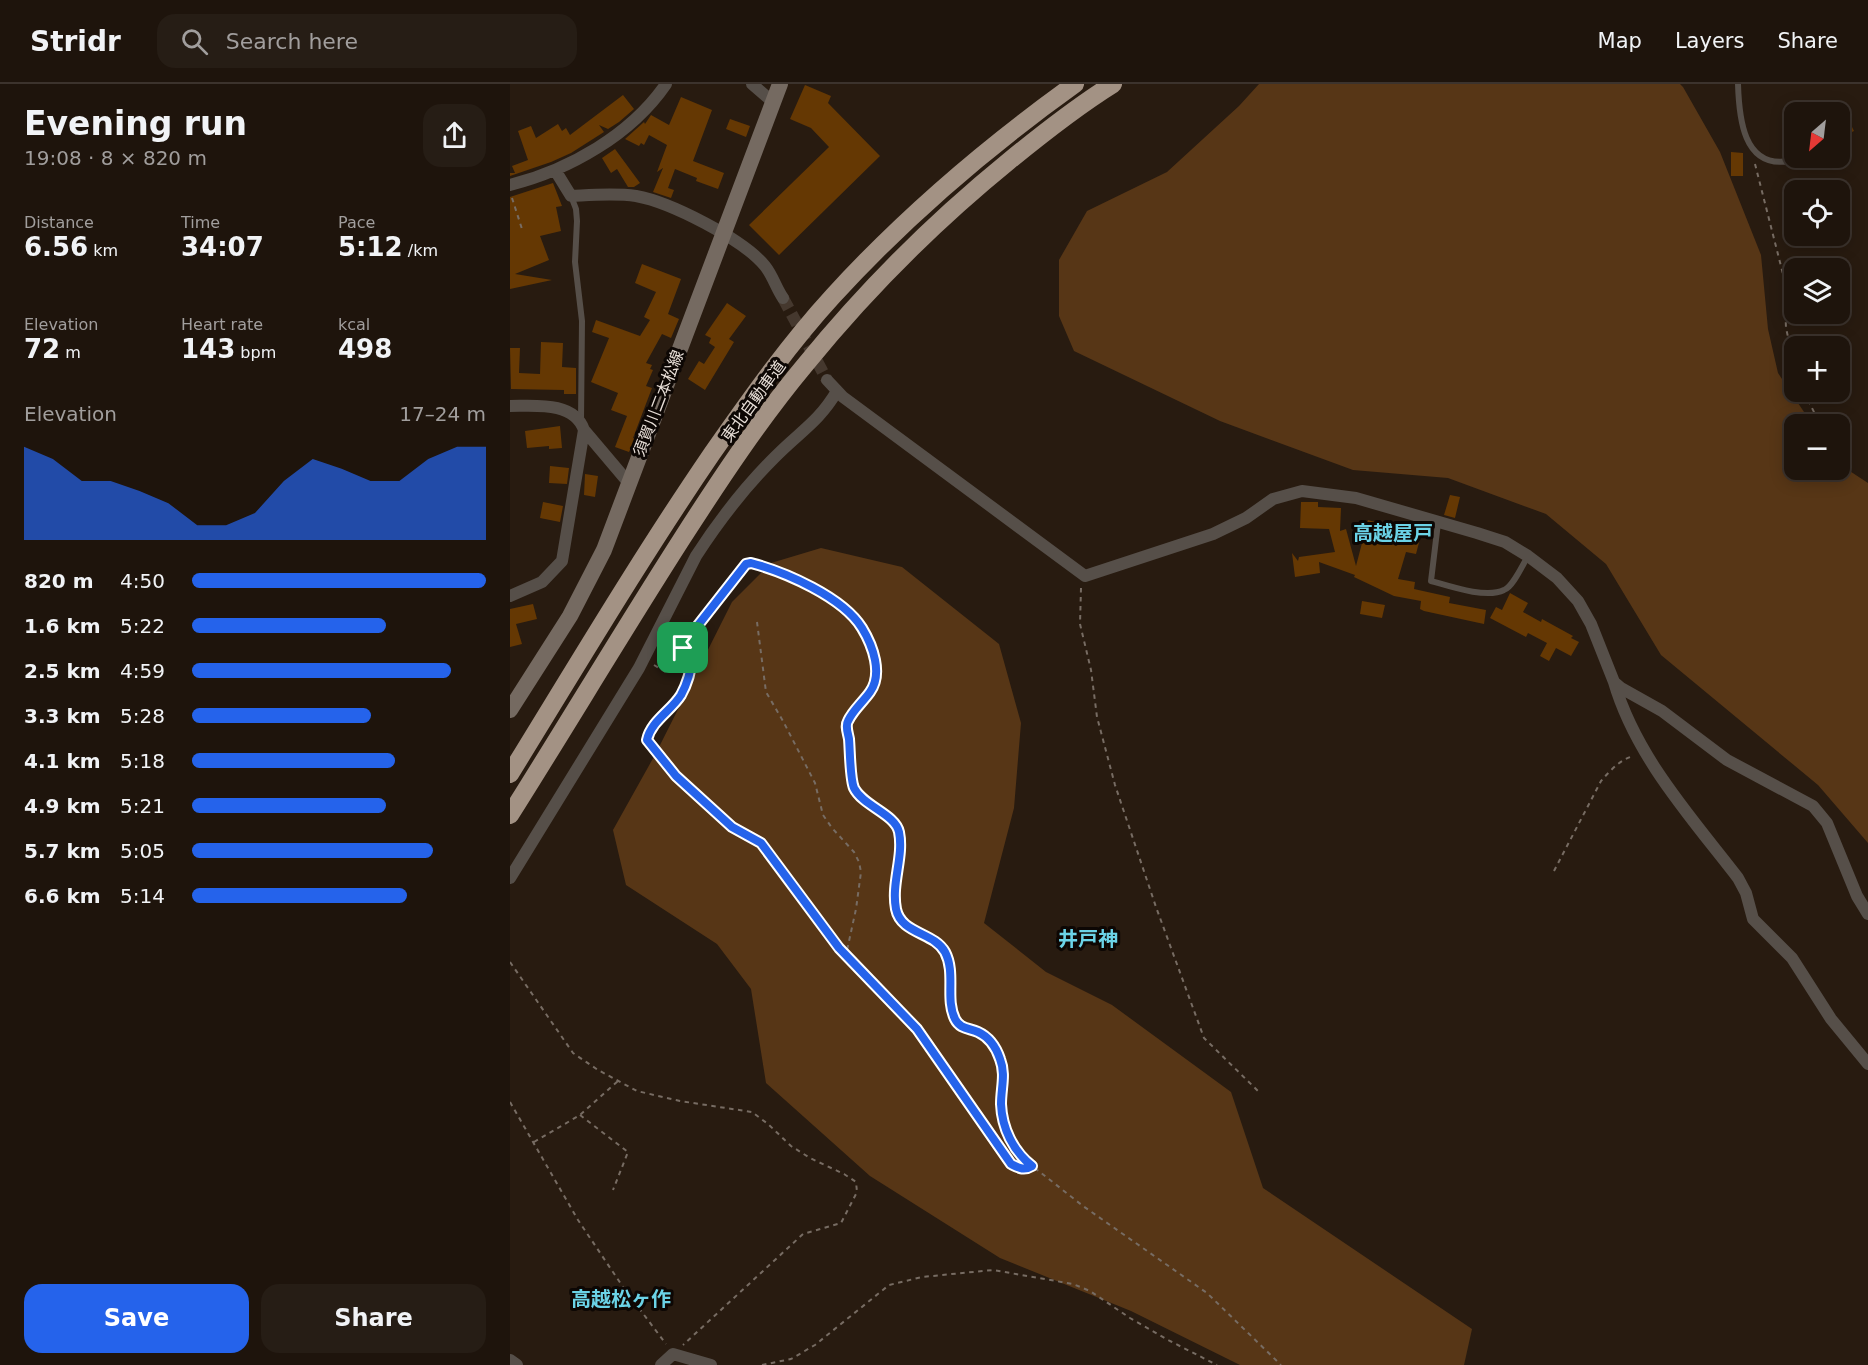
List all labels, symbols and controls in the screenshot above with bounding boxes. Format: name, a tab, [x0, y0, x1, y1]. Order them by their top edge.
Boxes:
search box	[157, 14, 577, 68]
text: Stridr	[30, 25, 121, 58]
icon: search	[178, 25, 211, 58]
text: Search here	[226, 29, 358, 54]
text: Map	[1598, 29, 1642, 53]
text: Layers	[1675, 29, 1744, 53]
text: Share	[1777, 29, 1838, 53]
north arrow	[1784, 102, 1850, 168]
map controls	[1784, 102, 1850, 480]
text: Evening run	[24, 104, 247, 143]
button: share	[423, 104, 486, 167]
text: 19:08 · 8 × 820 m	[24, 146, 207, 170]
button: locate	[1784, 180, 1850, 246]
text: Distance	[24, 213, 94, 232]
text: Time	[181, 213, 220, 232]
text: Pace	[338, 213, 375, 232]
text: 6.56	[24, 232, 88, 262]
text: 34:07	[181, 232, 264, 262]
text: 5:12	[338, 232, 403, 262]
text: km	[88, 241, 118, 260]
text: /km	[403, 241, 438, 260]
button: layers	[1784, 258, 1850, 324]
text: Elevation	[24, 315, 98, 334]
text: Heart rate	[181, 315, 263, 334]
text: kcal	[338, 315, 370, 334]
text: 72	[24, 334, 60, 364]
text: 143	[181, 334, 235, 364]
text: 498	[338, 334, 392, 364]
button: +	[1784, 336, 1850, 402]
text: m	[60, 343, 81, 362]
text: bpm	[235, 343, 276, 362]
street label: 須賀川二本松線	[630, 347, 687, 459]
street label: 東北自動車道	[718, 357, 789, 446]
text: Elevation	[24, 402, 117, 426]
text: 17–24 m	[399, 402, 486, 426]
button: −	[1784, 414, 1850, 480]
district label: 高越屋戸	[1353, 521, 1433, 545]
text: 820 m	[24, 569, 94, 593]
text: 4:50	[120, 569, 165, 593]
text: 1.6 km	[24, 614, 101, 638]
text: 5:22	[120, 614, 165, 638]
pin	[657, 622, 708, 673]
icon: arrive	[666, 631, 699, 664]
text: 2.5 km	[24, 659, 101, 683]
text: 4:59	[120, 659, 165, 683]
text: 3.3 km	[24, 704, 101, 728]
text: 5:28	[120, 704, 165, 728]
text: 4.1 km	[24, 749, 101, 773]
text: 5:18	[120, 749, 165, 773]
text: 4.9 km	[24, 794, 101, 818]
text: 5:21	[120, 794, 165, 818]
text: 5.7 km	[24, 839, 101, 863]
text: 5:05	[120, 839, 165, 863]
text: 6.6 km	[24, 884, 101, 908]
text: 5:14	[120, 884, 165, 908]
district label: 井戸神	[1058, 927, 1118, 951]
button: Save	[24, 1284, 249, 1353]
button: Share	[261, 1284, 486, 1353]
district label: 高越松ヶ作	[571, 1287, 671, 1311]

